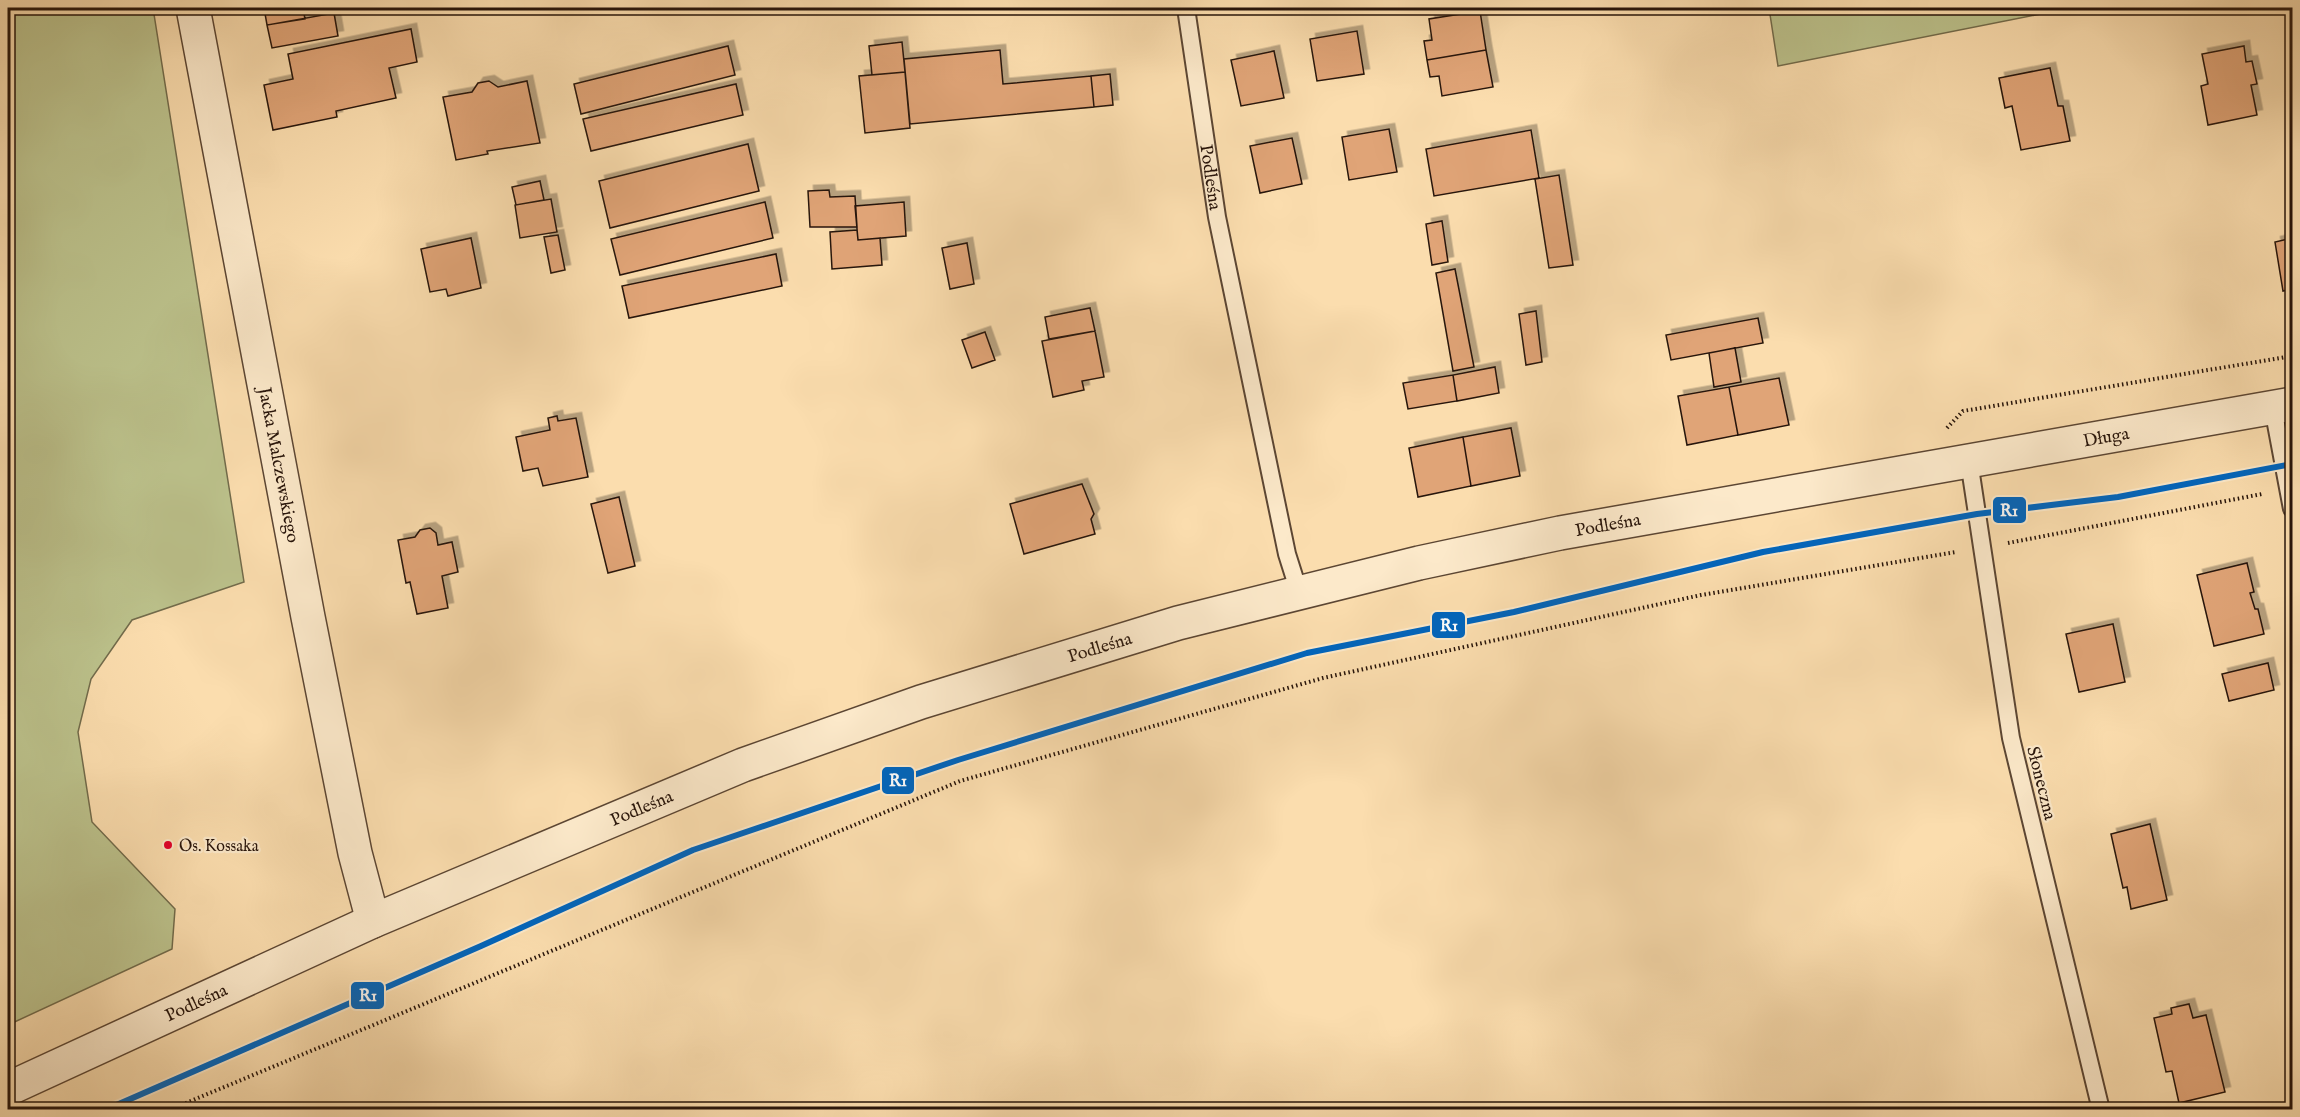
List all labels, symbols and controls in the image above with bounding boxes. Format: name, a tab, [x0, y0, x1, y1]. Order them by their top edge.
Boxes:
street label: Podleśna	[1193, 143, 1226, 212]
street label: Jacka Malczewskiego	[251, 384, 304, 545]
street label: Długa	[2082, 423, 2131, 454]
line badge: R1	[1992, 496, 2027, 524]
text: R1	[2000, 502, 2018, 522]
street label: Podleśna	[1573, 509, 1643, 543]
line badge: R1	[1431, 611, 1466, 639]
text: R1	[1440, 617, 1458, 637]
street label: Podleśna	[1065, 628, 1135, 669]
street label: Słoneczna	[2020, 744, 2061, 823]
line badge: R1	[881, 766, 915, 795]
text: R1	[889, 772, 907, 792]
street label: Podleśna	[607, 786, 677, 833]
place label: Os. Kossaka	[179, 837, 259, 857]
marker: Os. Kossaka	[162, 839, 174, 851]
street label: Podleśna	[162, 979, 232, 1028]
line badge: R1	[350, 981, 385, 1010]
text: R1	[359, 987, 377, 1007]

